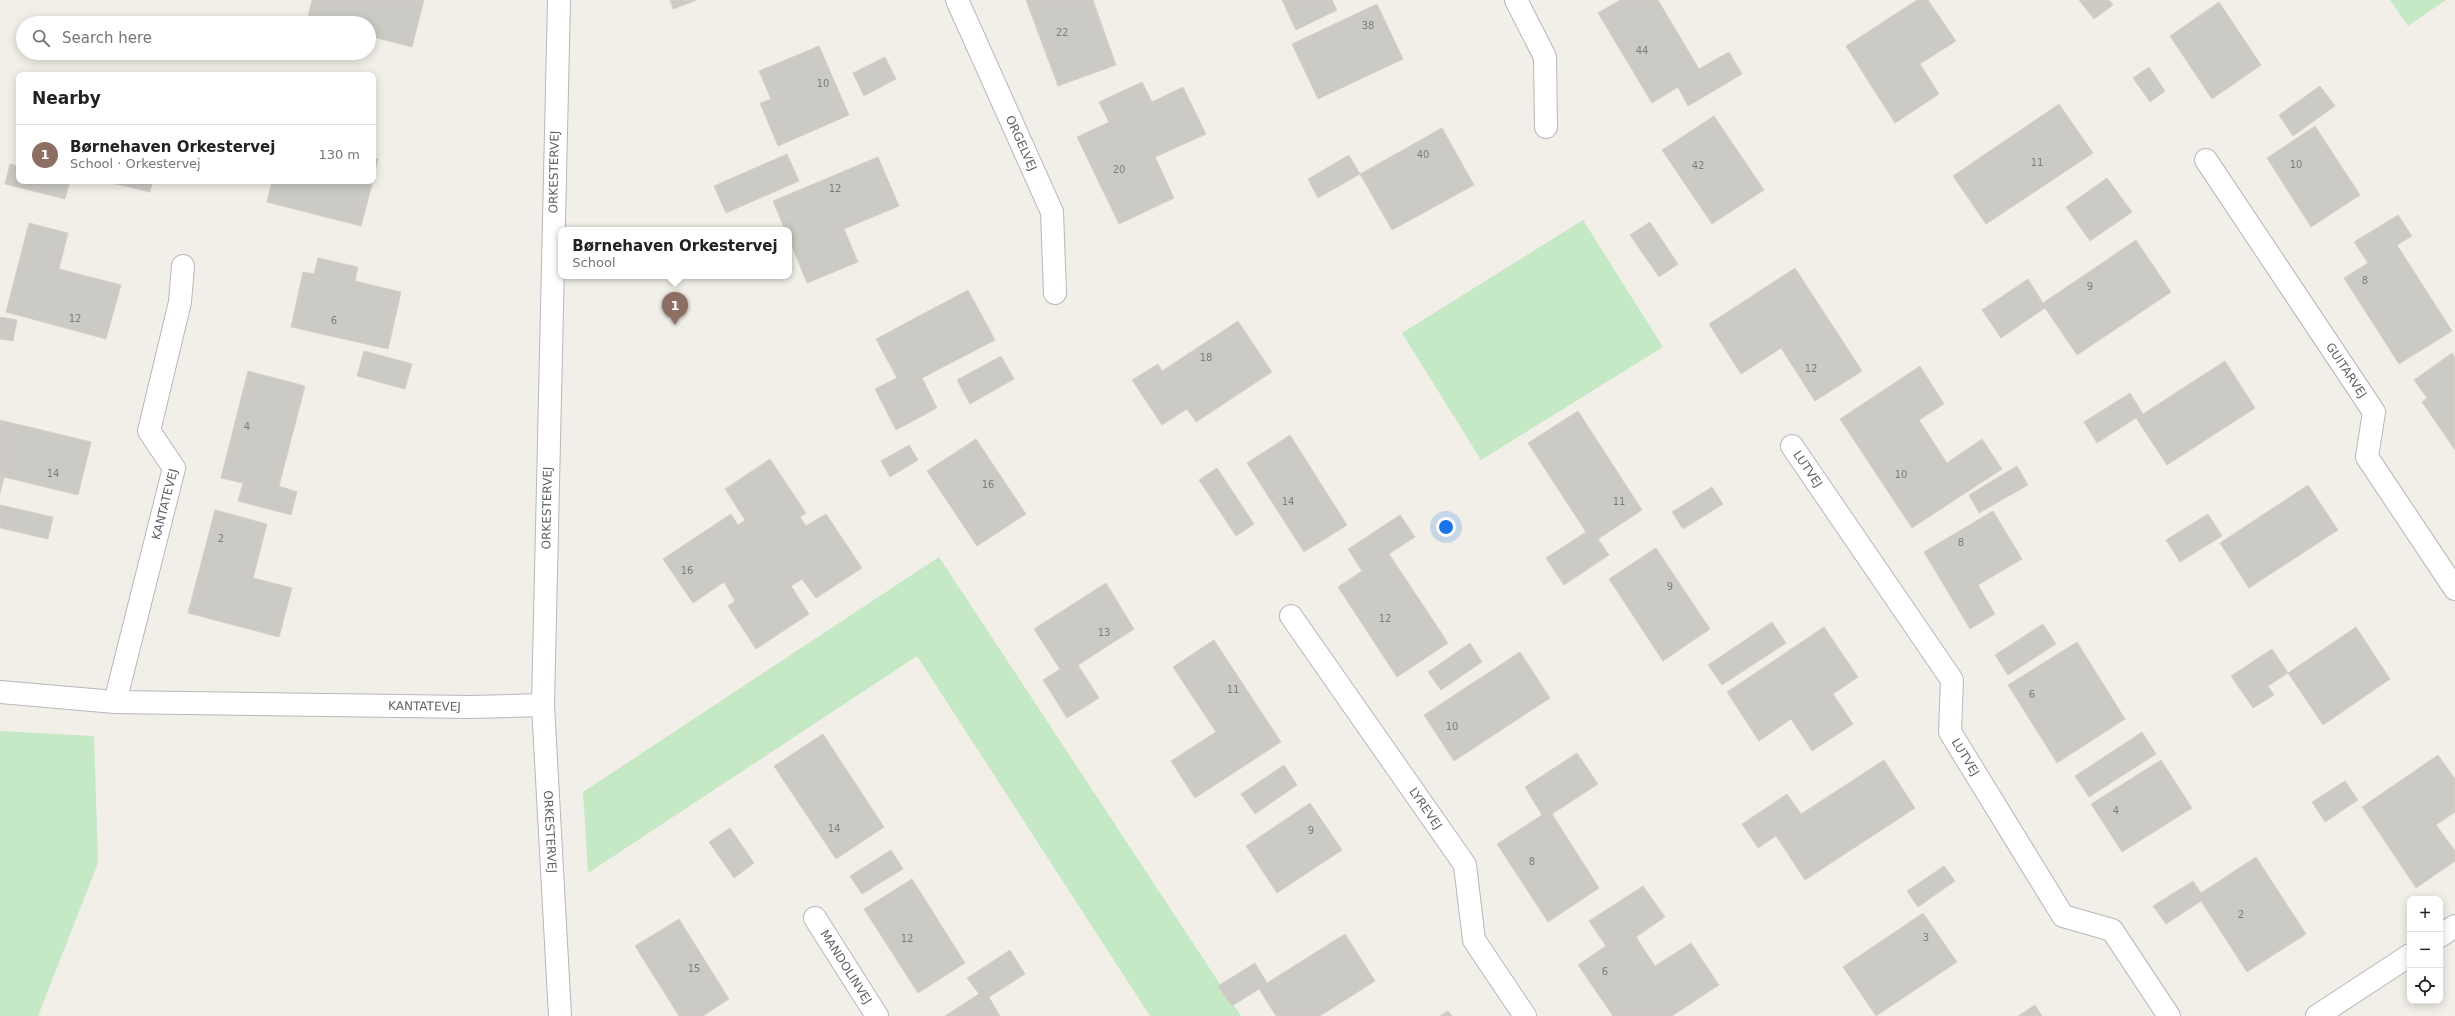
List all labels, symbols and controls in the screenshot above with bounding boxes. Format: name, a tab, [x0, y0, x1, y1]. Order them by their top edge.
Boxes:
search box	[16, 16, 376, 60]
house number: 38	[1362, 20, 1374, 31]
icon: search	[30, 27, 52, 49]
house number: 22	[1056, 27, 1068, 38]
text: Search here	[62, 29, 152, 47]
house number: 44	[1636, 45, 1648, 56]
house number: 10	[817, 78, 829, 89]
text: Nearby	[32, 88, 101, 108]
street label: ORGELVEJ	[1003, 113, 1040, 173]
street label: ORKESTERVEJ	[546, 130, 562, 214]
text: Børnehaven Orkestervej	[70, 138, 275, 156]
text: 1	[40, 147, 50, 162]
text: 130 m	[318, 147, 360, 162]
house number: 40	[1417, 149, 1429, 160]
text: School · Orkestervej	[70, 156, 201, 171]
house number: 11	[2031, 157, 2043, 168]
house number: 10	[2290, 159, 2302, 170]
house number: 42	[1692, 160, 1704, 171]
house number: 20	[1113, 164, 1125, 175]
house number: 12	[829, 183, 841, 194]
popup	[558, 227, 792, 279]
text: Børnehaven Orkestervej	[572, 237, 778, 255]
text: School	[572, 255, 616, 270]
house number: 8	[2362, 275, 2368, 286]
house number: 9	[2087, 281, 2093, 292]
pin: 1	[662, 292, 688, 325]
house number: 12	[69, 313, 81, 324]
house number: 6	[331, 315, 337, 326]
street label: GUITARVEJ	[2323, 340, 2370, 401]
house number: 18	[1200, 352, 1212, 363]
house number: 12	[1805, 363, 1817, 374]
house number: 4	[244, 421, 250, 432]
street label: LUTVEJ	[1790, 448, 1825, 490]
street label: ORKESTERVEJ	[539, 466, 555, 550]
street label: KANTATEVEJ	[149, 467, 181, 541]
house number: 14	[47, 468, 59, 479]
house number: 10	[1895, 469, 1907, 480]
house number: 16	[982, 479, 994, 490]
house number: 14	[1282, 496, 1294, 507]
house number: 11	[1613, 496, 1625, 507]
your location	[1436, 517, 1456, 537]
house number: 2	[218, 533, 224, 544]
house number: 8	[1958, 537, 1964, 548]
house number: 16	[681, 565, 693, 576]
house number: 9	[1667, 581, 1673, 592]
house number: 12	[1379, 613, 1391, 624]
house number: 13	[1098, 627, 1110, 638]
house number: 11	[1227, 684, 1239, 695]
house number: 6	[2029, 689, 2035, 700]
street label: KANTATEVEJ	[388, 699, 461, 714]
house number: 10	[1446, 721, 1458, 732]
street label: LUTVEJ	[1949, 736, 1982, 779]
street label: LYREVEJ	[1406, 785, 1445, 832]
street label: ORKESTERVEJ	[541, 790, 559, 873]
house number: 4	[2113, 805, 2119, 816]
house number: 14	[828, 823, 840, 834]
house number: 9	[1308, 825, 1314, 836]
house number: 8	[1529, 856, 1535, 867]
map controls	[2407, 896, 2443, 1004]
button: +	[2407, 896, 2443, 932]
house number: 2	[2238, 909, 2244, 920]
street label: MANDOLINVEJ	[817, 927, 875, 1007]
house number: 3	[1923, 932, 1929, 943]
button: −	[2407, 932, 2443, 968]
house number: 12	[901, 933, 913, 944]
house number: 15	[688, 963, 700, 974]
house number: 6	[1602, 966, 1608, 977]
button: locate	[2407, 968, 2443, 1004]

